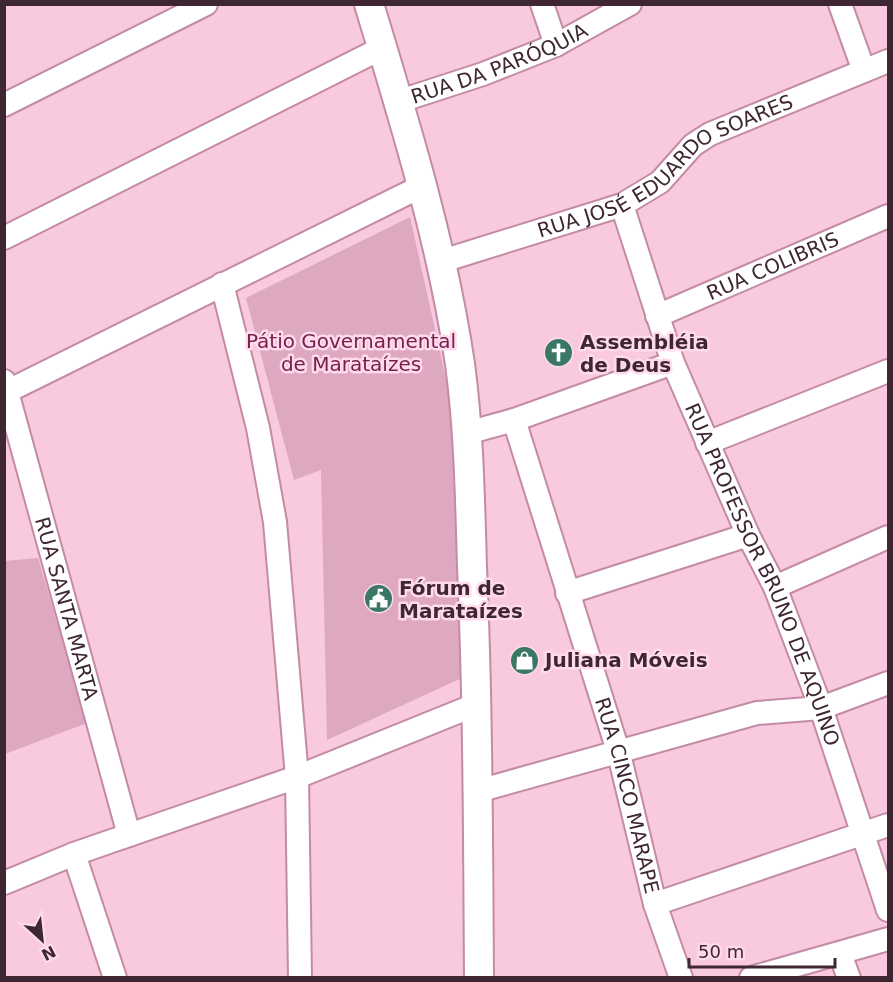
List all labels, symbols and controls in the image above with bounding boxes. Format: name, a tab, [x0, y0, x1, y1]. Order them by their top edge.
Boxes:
street label: RUA DA PARÓQUIA	[408, 18, 592, 109]
street label: RUA JOSÉ EDUARDO SOARES	[534, 89, 796, 243]
street label: RUA COLIBRIS	[703, 227, 842, 305]
park label: Pátio Governamental de Marataízes	[246, 329, 456, 376]
place label: Assembléia de Deus	[580, 330, 709, 377]
church icon: Assembléia de Deus	[543, 337, 575, 369]
street label: RUA PROFESSOR BRUNO DE AQUINO	[680, 399, 845, 749]
street label: RUA SANTA MARTA	[30, 514, 103, 703]
place label: Fórum de Marataízes	[399, 576, 523, 623]
public building icon: Fórum de Marataízes	[362, 583, 394, 615]
shop icon: Juliana Móveis	[508, 644, 540, 676]
place label: Juliana Móveis	[543, 648, 708, 672]
street label: RUA CINCO MARAPE	[590, 694, 664, 896]
north arrow	[12, 910, 72, 970]
scale bar	[689, 931, 834, 969]
text: N	[38, 941, 59, 964]
text: 50 m	[698, 941, 744, 962]

